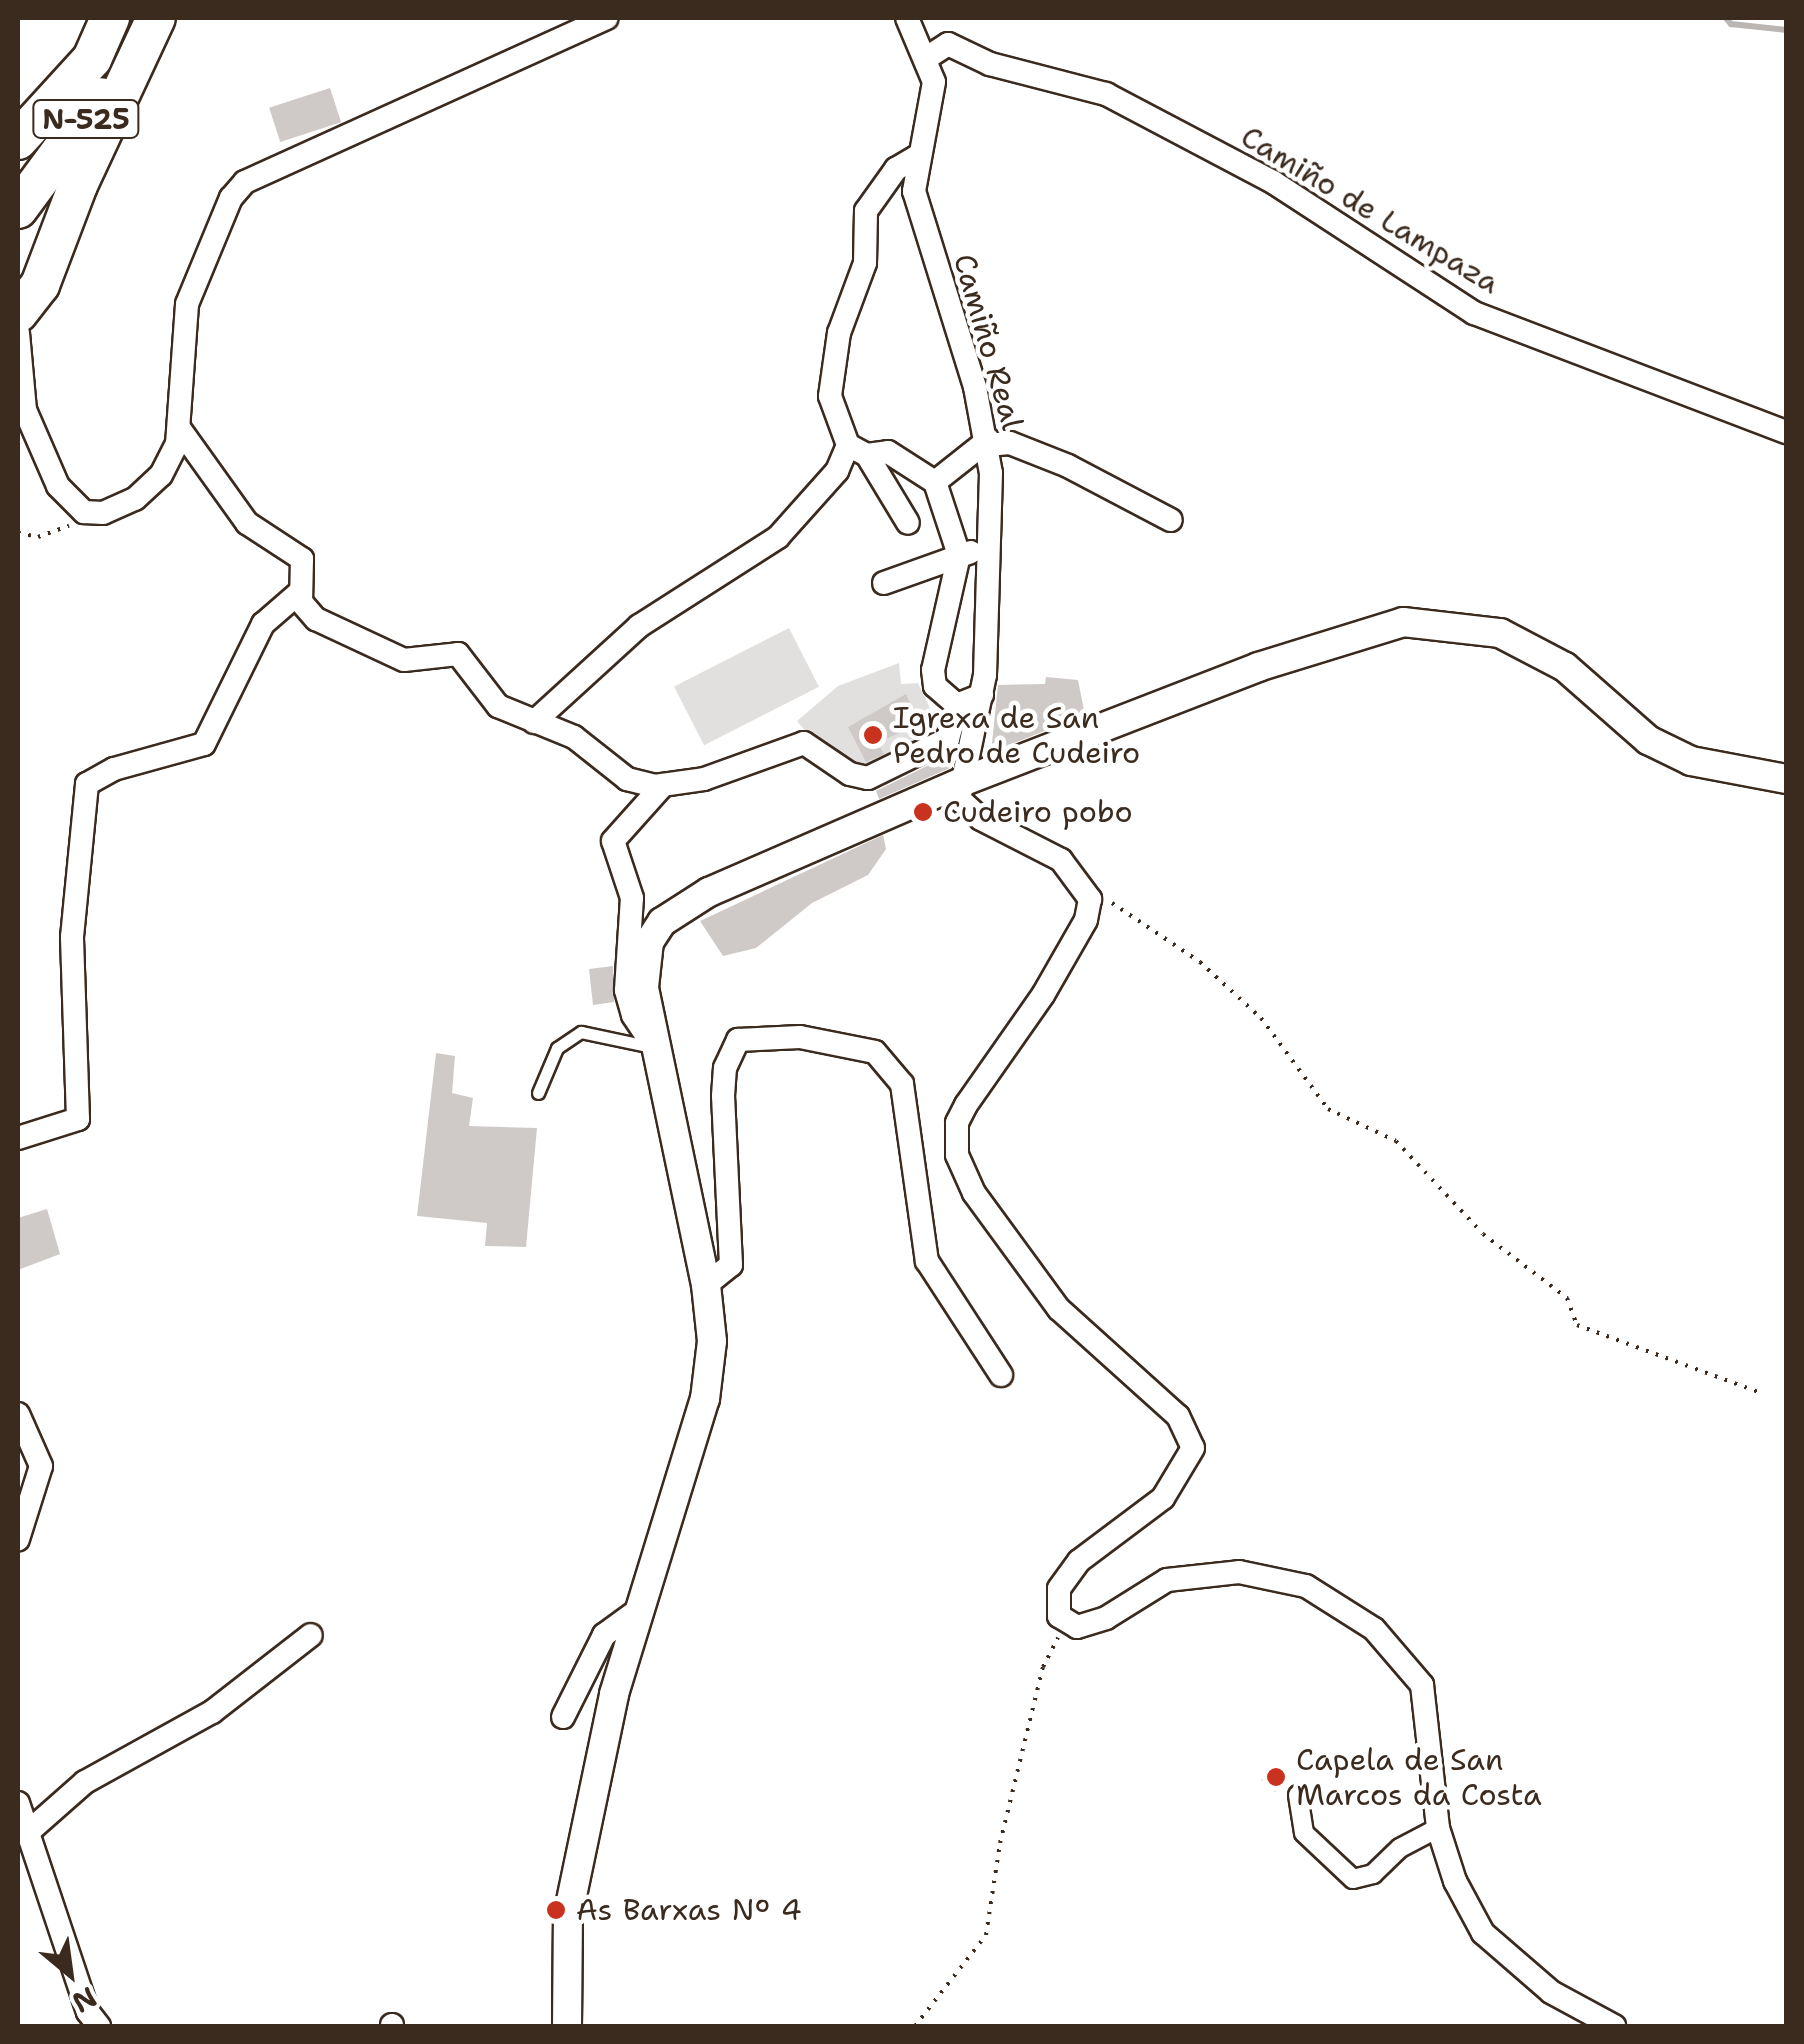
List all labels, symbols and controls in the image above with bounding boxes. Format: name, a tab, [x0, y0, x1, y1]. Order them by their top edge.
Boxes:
road number: N-525	[31, 96, 141, 142]
street label: Camiño de Lampaza	[1234, 119, 1506, 301]
street label: Camiño Real	[946, 250, 1030, 434]
place label: Igrexa de San Pedro de Cudeiro	[893, 700, 1140, 770]
marker: Igrexa de San Pedro de Cudeiro	[862, 724, 884, 746]
place label: Cudeiro pobo	[943, 794, 1133, 830]
marker: Cudeiro pobo	[912, 801, 934, 823]
place label: Capela de San Marcos da Costa	[1296, 1742, 1542, 1812]
marker: Capela de San Marcos da Costa	[1265, 1766, 1287, 1788]
place label: As Barxas Nº 4	[576, 1892, 802, 1928]
marker: As Barxas Nº 4	[545, 1899, 567, 1921]
north arrow	[20, 1924, 120, 2024]
text: N	[66, 1978, 103, 2022]

